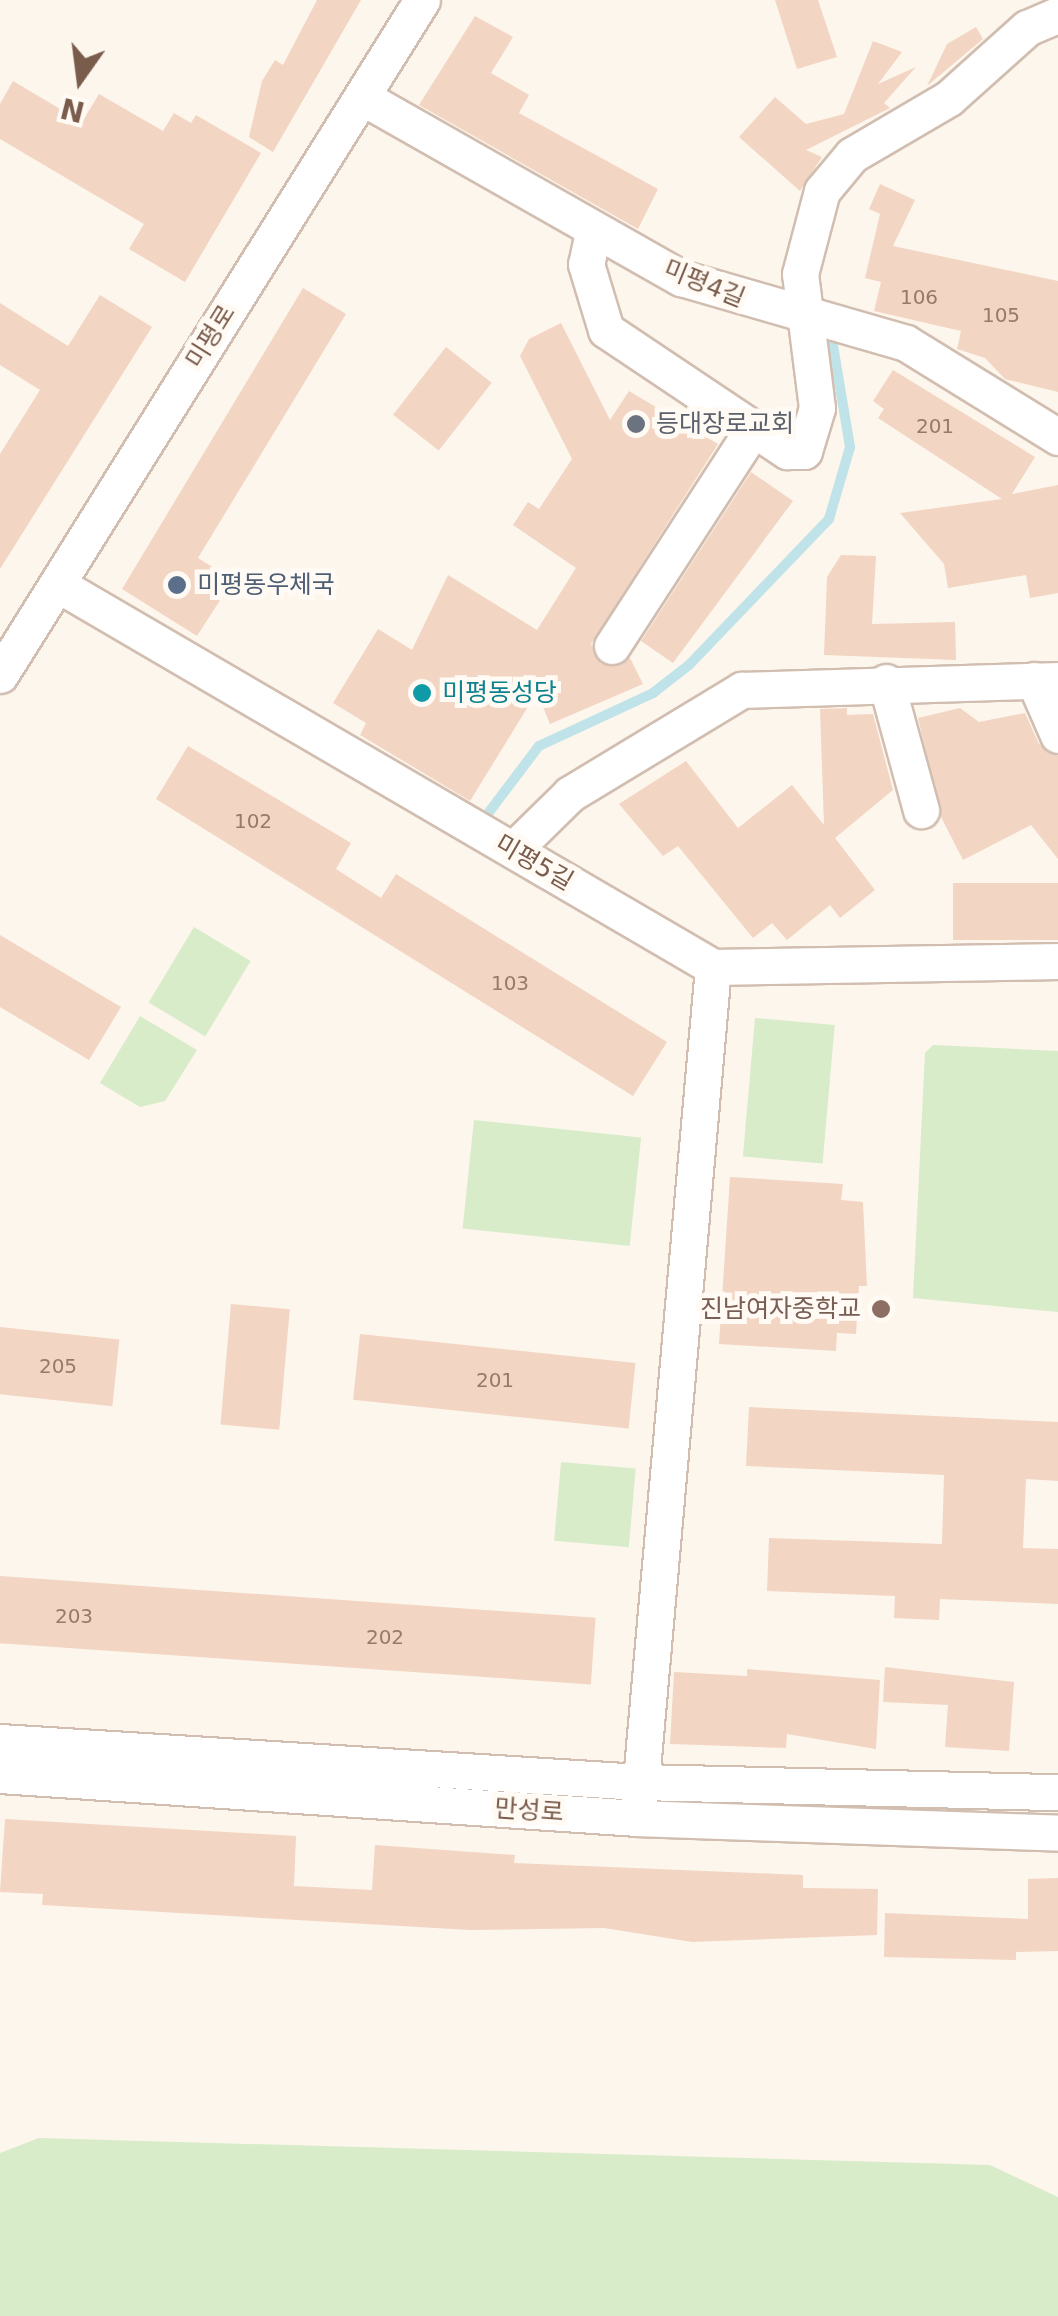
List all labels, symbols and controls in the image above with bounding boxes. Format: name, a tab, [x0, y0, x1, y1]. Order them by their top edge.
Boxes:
north arrow	[30, 30, 130, 130]
text: N	[57, 91, 88, 128]
street label: 미평4길	[659, 254, 749, 314]
house number: 106	[900, 285, 938, 309]
street label: 미평로	[180, 300, 242, 374]
house number: 105	[982, 303, 1020, 327]
place label: 등대장로교회	[656, 409, 794, 439]
marker: 등대장로교회	[625, 413, 647, 435]
house number: 201	[916, 414, 954, 438]
place label: 미평동우체국	[197, 570, 335, 600]
marker: 미평동우체국	[166, 574, 188, 596]
place label: 미평동성당	[442, 678, 557, 708]
marker: 미평동성당	[411, 682, 433, 704]
house number: 102	[234, 809, 272, 833]
street label: 미평5길	[490, 829, 578, 897]
house number: 103	[491, 971, 529, 995]
place label: 진남여자중학교	[700, 1294, 861, 1324]
marker: 진남여자중학교	[870, 1298, 892, 1320]
house number: 205	[39, 1354, 77, 1378]
house number: 201	[476, 1368, 514, 1392]
house number: 203	[55, 1604, 93, 1628]
house number: 202	[366, 1625, 404, 1649]
street label: 만성로	[494, 1794, 564, 1828]

